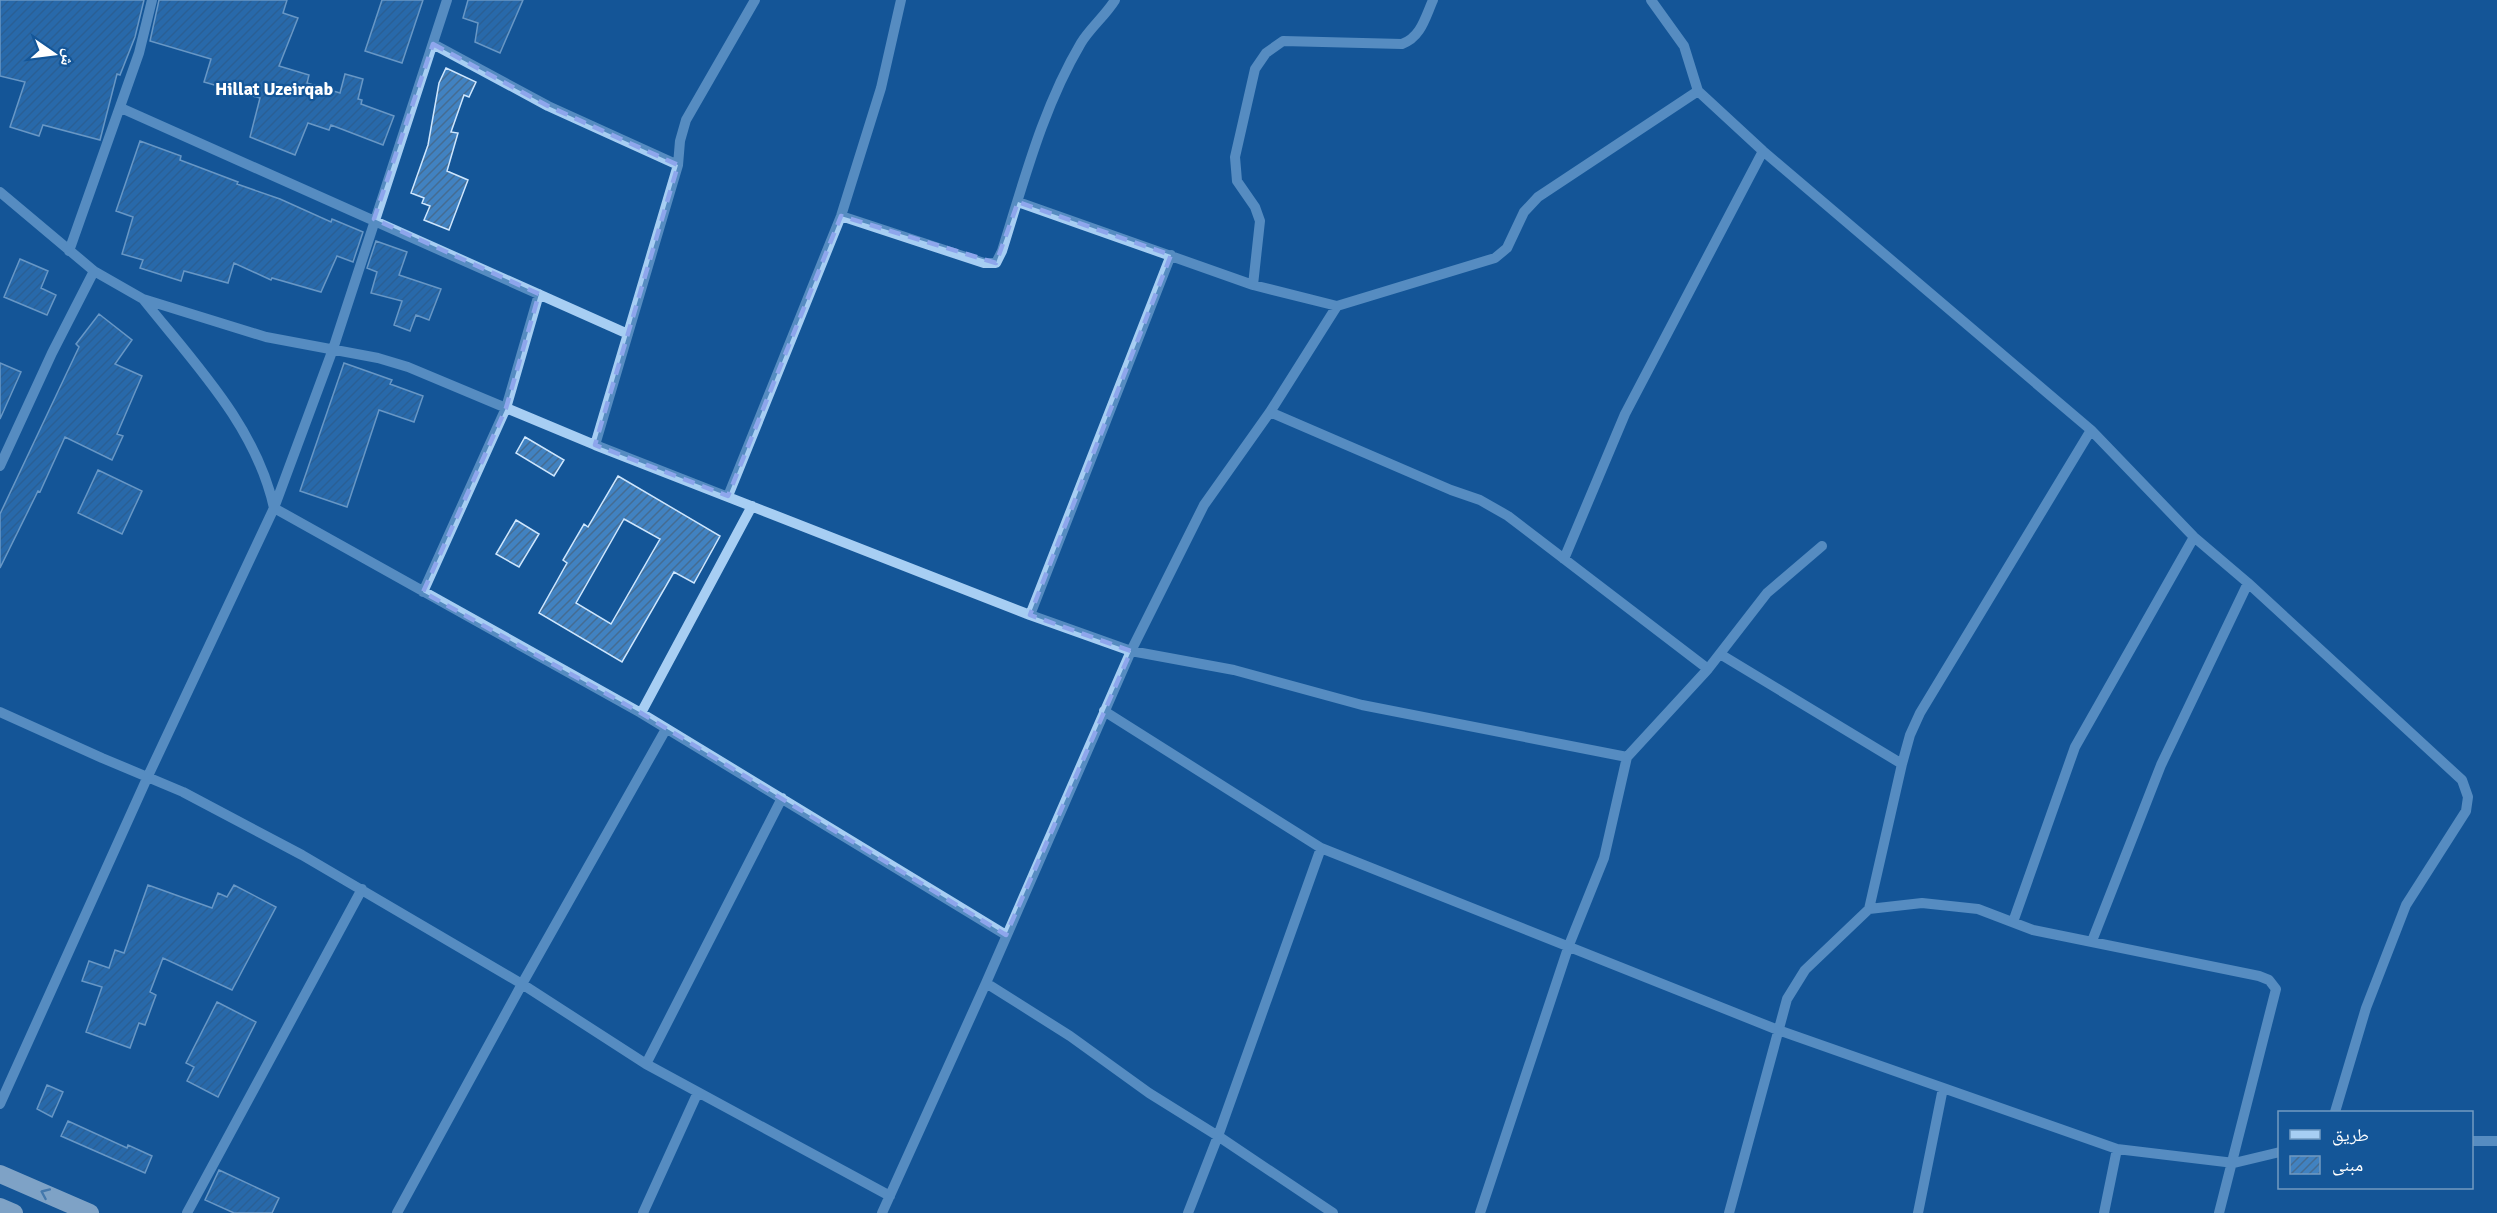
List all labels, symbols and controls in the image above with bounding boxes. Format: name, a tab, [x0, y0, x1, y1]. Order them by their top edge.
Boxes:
north arrow	[24, 24, 84, 84]
text: ش	[56, 47, 79, 68]
district label: Hillat Uzeirqab	[215, 78, 333, 100]
legend	[2278, 1111, 2473, 1189]
text: طريق	[2332, 1124, 2369, 1146]
text: مبنى	[2332, 1154, 2363, 1176]
one-way arrow	[40, 1189, 51, 1201]

